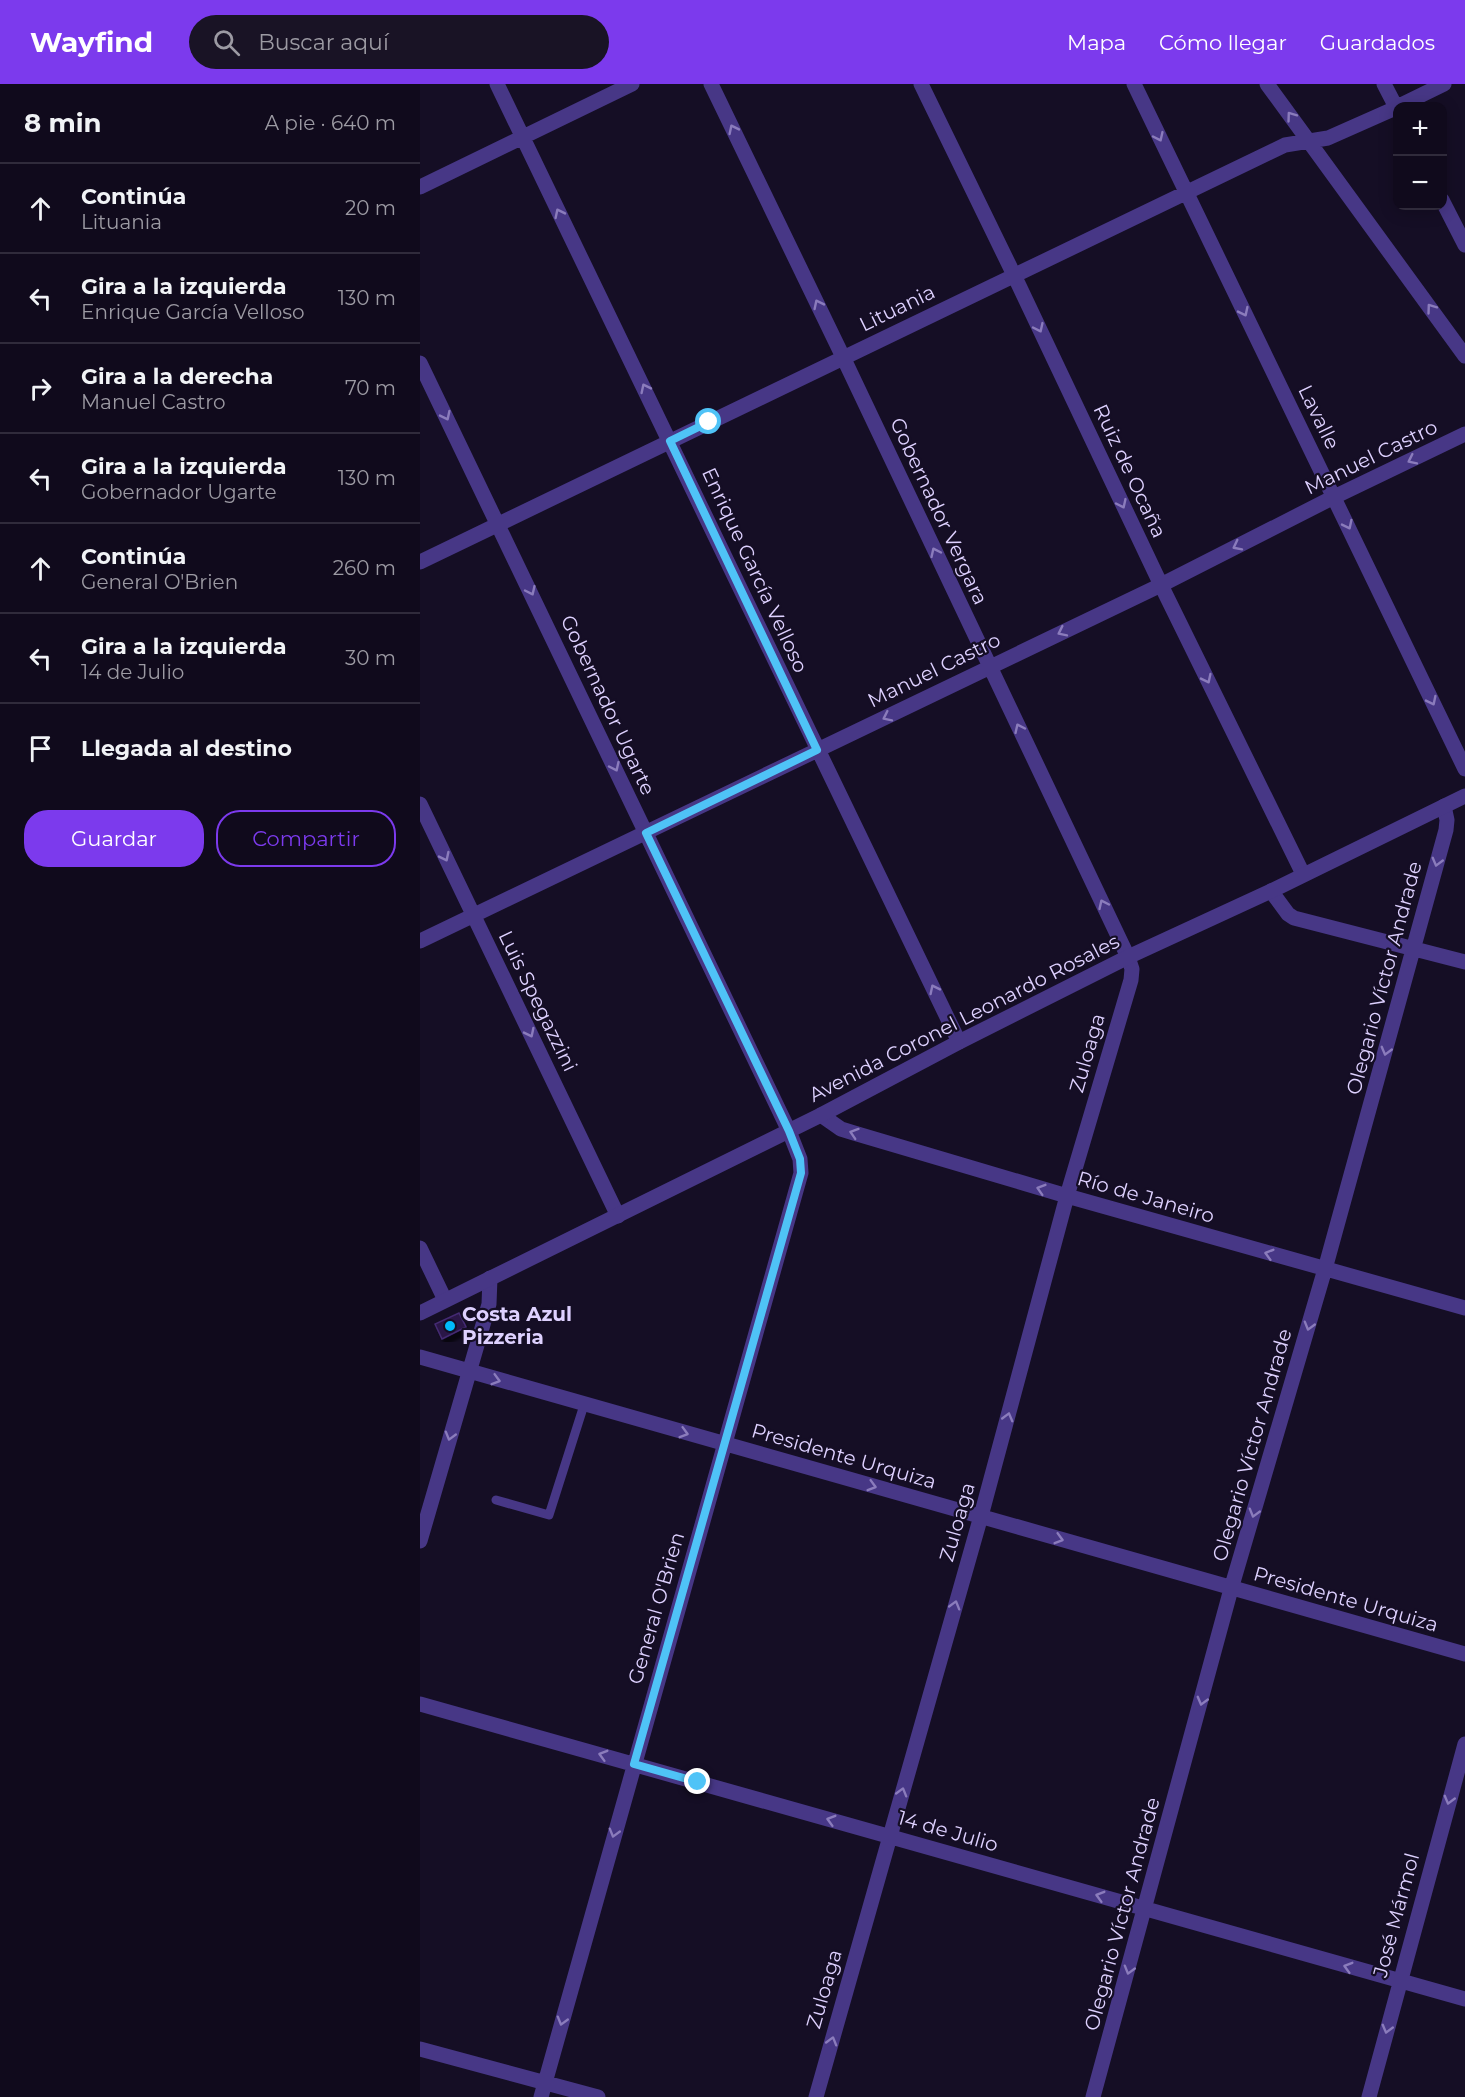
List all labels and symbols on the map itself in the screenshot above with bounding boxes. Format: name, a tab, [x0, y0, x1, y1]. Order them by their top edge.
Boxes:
one-way arrow	[1288, 112, 1299, 123]
one-way arrow	[728, 124, 740, 135]
one-way arrow	[1152, 130, 1164, 141]
one-way arrow	[555, 209, 567, 220]
street label: Lituania	[855, 279, 939, 337]
one-way arrow	[813, 300, 825, 311]
one-way arrow	[1427, 304, 1438, 315]
one-way arrow	[1237, 306, 1249, 317]
one-way arrow	[1031, 321, 1043, 332]
street label: Lavalle	[1293, 381, 1345, 453]
one-way arrow	[641, 384, 652, 395]
street label: Ruiz de Ocaña	[1089, 400, 1171, 542]
route start	[695, 408, 721, 434]
one-way arrow	[438, 409, 450, 420]
street label: Gobernador Vergara	[885, 414, 993, 608]
street label: Manuel Castro	[1301, 415, 1441, 499]
one-way arrow	[1408, 452, 1419, 464]
street label: Enrique García Velloso	[697, 464, 813, 676]
one-way arrow	[1115, 497, 1127, 508]
one-way arrow	[1341, 519, 1352, 530]
one-way arrow	[1233, 539, 1244, 550]
one-way arrow	[931, 548, 943, 559]
one-way arrow	[523, 585, 535, 596]
street label: Gobernador Ugarte	[556, 611, 660, 799]
one-way arrow	[1058, 624, 1069, 636]
street label: Manuel Castro	[864, 628, 1004, 712]
one-way arrow	[1200, 673, 1212, 684]
one-way arrow	[1425, 695, 1437, 706]
one-way arrow	[882, 709, 893, 721]
one-way arrow	[1014, 724, 1026, 735]
one-way arrow	[607, 761, 619, 772]
one-way arrow	[438, 850, 450, 861]
one-way arrow	[1432, 857, 1444, 867]
street label: Olegario Víctor Andrade	[1341, 859, 1427, 1097]
one-way arrow	[1098, 900, 1110, 911]
street label: Luis Spegazzini	[494, 927, 582, 1075]
street label: Avenida Coronel Leonardo Rosales	[805, 929, 1123, 1107]
one-way arrow	[929, 985, 941, 996]
street label: Zuloaga	[1064, 1011, 1110, 1095]
one-way arrow	[522, 1026, 534, 1037]
one-way arrow	[1380, 1045, 1393, 1055]
one-way arrow	[849, 1128, 860, 1140]
street label: Río de Janeiro	[1075, 1166, 1217, 1228]
one-way arrow	[1036, 1184, 1047, 1196]
one-way arrow	[1264, 1248, 1274, 1261]
place label: Costa Azul Pizzeria	[462, 1302, 572, 1349]
marker: Costa Azul Pizzeria	[443, 1319, 457, 1333]
one-way arrow	[1303, 1321, 1316, 1331]
street label: Olegario Víctor Andrade	[1207, 1326, 1297, 1564]
one-way arrow	[490, 1373, 501, 1385]
one-way arrow	[1000, 1412, 1013, 1422]
street label: Presidente Urquiza	[749, 1418, 939, 1494]
one-way arrow	[678, 1426, 689, 1438]
one-way arrow	[444, 1431, 457, 1441]
one-way arrow	[866, 1478, 876, 1491]
street label: Zuloaga	[934, 1480, 980, 1564]
one-way arrow	[1249, 1507, 1261, 1518]
street label: General O'Brien	[623, 1529, 689, 1687]
one-way arrow	[1053, 1532, 1064, 1544]
street label: Presidente Urquiza	[1251, 1561, 1441, 1637]
one-way arrow	[948, 1600, 961, 1610]
one-way arrow	[1196, 1695, 1209, 1705]
one-way arrow	[598, 1750, 609, 1762]
route end	[684, 1768, 710, 1794]
one-way arrow	[895, 1788, 907, 1798]
street label: Olegario Víctor Andrade	[1079, 1795, 1165, 2033]
one-way arrow	[1444, 1795, 1457, 1805]
street label: 14 de Julio	[895, 1805, 1001, 1857]
one-way arrow	[827, 1815, 837, 1827]
one-way arrow	[609, 1827, 621, 1838]
street label: José Mármol	[1368, 1850, 1424, 1981]
one-way arrow	[1095, 1890, 1105, 1903]
street label: Zuloaga	[801, 1947, 847, 2031]
one-way arrow	[1343, 1961, 1353, 1974]
one-way arrow	[1123, 1965, 1136, 1975]
one-way arrow	[557, 2015, 569, 2026]
one-way arrow	[1382, 2023, 1394, 2034]
one-way arrow	[824, 2036, 837, 2046]

